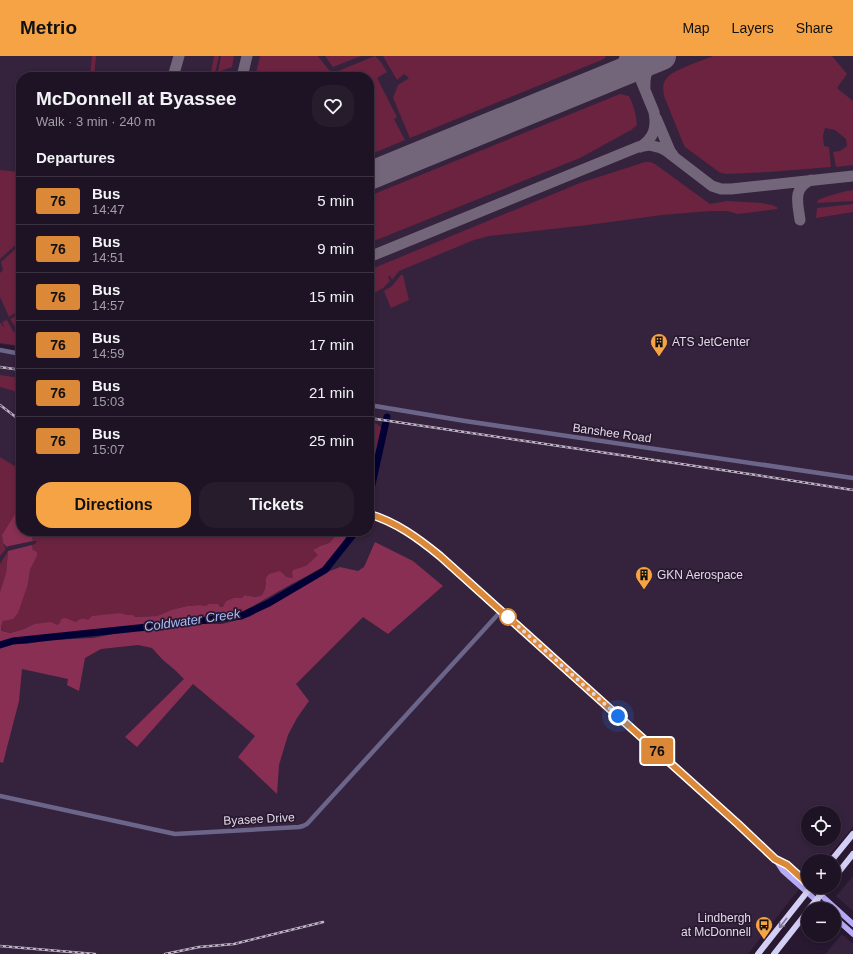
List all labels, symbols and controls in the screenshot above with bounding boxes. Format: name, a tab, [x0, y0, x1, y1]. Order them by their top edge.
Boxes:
text: Metrio	[20, 17, 77, 38]
text: Map	[682, 20, 710, 36]
text: Layers	[732, 20, 774, 36]
text: Share	[796, 20, 833, 36]
button: heart	[312, 85, 354, 127]
text: McDonnell at Byassee	[36, 88, 237, 109]
text: Walk · 3 min · 240 m	[36, 114, 155, 129]
text: Departures	[36, 149, 115, 166]
text: Bus	[92, 185, 120, 202]
text: 5 min	[317, 192, 354, 209]
text: 76	[50, 193, 66, 209]
text: 14:47	[92, 202, 125, 217]
text: Bus	[92, 233, 120, 250]
text: 9 min	[317, 240, 354, 257]
text: 76	[50, 241, 66, 257]
text: 14:51	[92, 250, 125, 265]
text: Bus	[92, 281, 120, 298]
text: 15 min	[309, 288, 354, 305]
text: 76	[50, 289, 66, 305]
text: 14:57	[92, 298, 125, 313]
text: Bus	[92, 329, 120, 346]
building icon: ATS JetCenter	[649, 332, 669, 357]
place label: ATS JetCenter	[672, 335, 750, 349]
text: 17 min	[309, 336, 354, 353]
text: 76	[50, 337, 66, 353]
text: 14:59	[92, 346, 125, 361]
text: Bus	[92, 377, 120, 394]
text: 21 min	[309, 384, 354, 401]
text: 76	[50, 385, 66, 401]
text: 15:03	[92, 394, 125, 409]
street label: Banshee Road	[572, 421, 652, 445]
text: Bus	[92, 425, 120, 442]
text: 25 min	[309, 432, 354, 449]
text: 76	[50, 433, 66, 449]
text: 15:07	[92, 442, 125, 457]
button: Directions	[36, 482, 191, 528]
button: Tickets	[199, 482, 354, 528]
building icon: GKN Aerospace	[634, 565, 654, 590]
place label: GKN Aerospace	[657, 568, 743, 582]
water label: Coldwater Creek	[143, 606, 242, 634]
unlabelled marker	[499, 608, 517, 626]
your location	[608, 706, 628, 726]
line badge: 76	[639, 738, 675, 764]
text: 76	[649, 743, 665, 759]
map controls	[801, 806, 841, 942]
button: locate	[801, 806, 841, 846]
street label: Byasee Drive	[223, 810, 295, 828]
button: +	[801, 854, 841, 894]
button: −	[801, 902, 841, 942]
place label: Lindbergh at McDonnell	[681, 911, 751, 939]
bus stop icon: Lindbergh at McDonnell	[754, 915, 774, 940]
one-way arrow	[778, 917, 787, 928]

